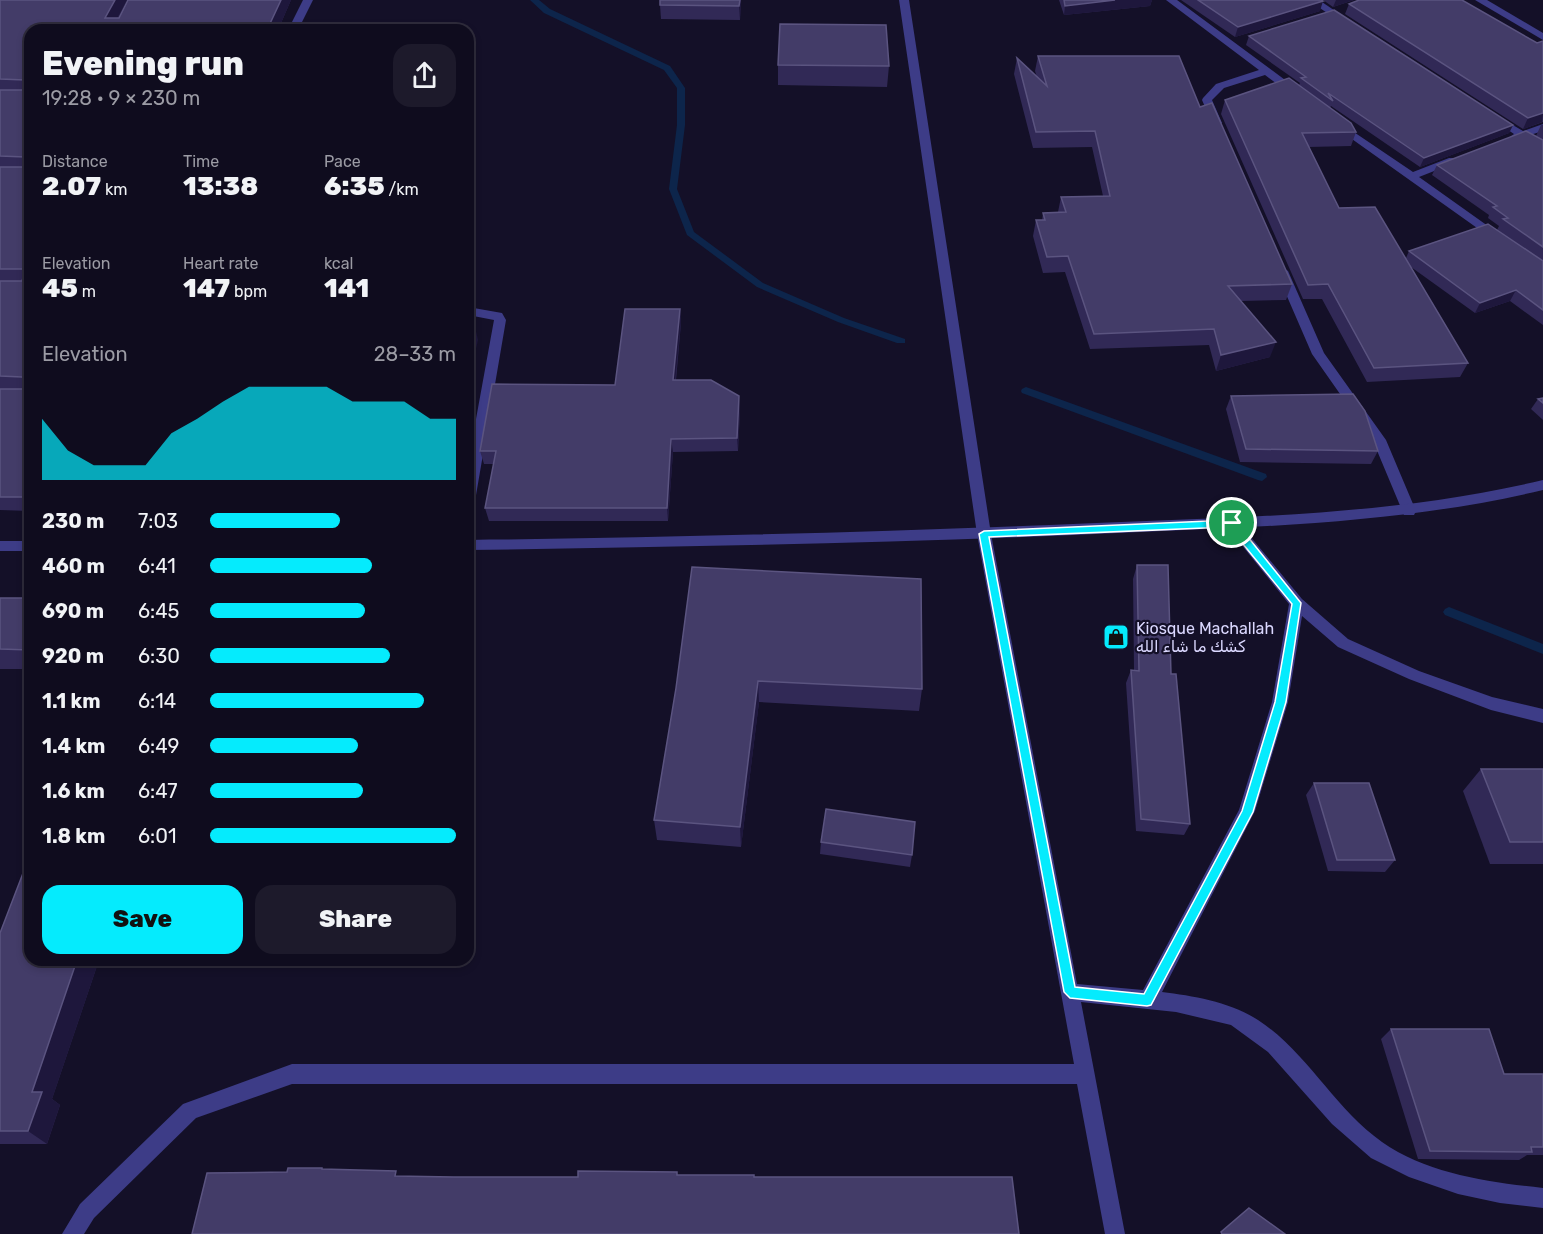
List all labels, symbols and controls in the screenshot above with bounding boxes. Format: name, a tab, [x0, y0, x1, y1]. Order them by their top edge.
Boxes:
text: Evening run	[42, 44, 244, 83]
button: share	[393, 44, 456, 107]
text: 19:28 · 9 × 230 m	[42, 86, 200, 110]
text: Distance	[42, 152, 108, 171]
text: Time	[183, 152, 219, 171]
text: Pace	[324, 152, 361, 171]
text: 2.07	[42, 171, 101, 202]
text: 13:38	[183, 171, 258, 202]
text: 6:35	[324, 171, 385, 202]
text: km	[101, 180, 127, 199]
text: /km	[385, 180, 419, 199]
text: Elevation	[42, 254, 111, 273]
text: Heart rate	[183, 254, 258, 273]
text: kcal	[324, 254, 353, 273]
text: 45	[42, 273, 78, 304]
text: 147	[183, 273, 230, 304]
text: 141	[324, 273, 369, 304]
text: m	[78, 282, 96, 301]
text: bpm	[230, 282, 267, 301]
text: Elevation	[42, 342, 128, 366]
text: 28–33 m	[374, 342, 456, 366]
pin	[1206, 497, 1257, 548]
icon: arrive	[1215, 506, 1248, 539]
text: 230 m	[42, 509, 104, 533]
text: 7:03	[138, 509, 178, 533]
text: 460 m	[42, 554, 105, 578]
text: 6:41	[138, 554, 176, 578]
text: 690 m	[42, 599, 104, 623]
text: 6:45	[138, 599, 179, 623]
place label: Kiosque Machallah كشك ما شاء الله	[1136, 619, 1274, 656]
shop icon: Kiosque Machallah كشك ما شاء الله	[1101, 622, 1131, 652]
text: 920 m	[42, 644, 104, 668]
text: 6:30	[138, 644, 180, 668]
text: 1.1 km	[42, 689, 101, 713]
text: 6:14	[138, 689, 176, 713]
text: 1.4 km	[42, 734, 105, 758]
text: 6:49	[138, 734, 179, 758]
text: 1.6 km	[42, 779, 105, 803]
text: 6:47	[138, 779, 178, 803]
text: 1.8 km	[42, 824, 105, 848]
text: 6:01	[138, 824, 176, 848]
button: Save	[42, 885, 243, 954]
button: Share	[255, 885, 456, 954]

